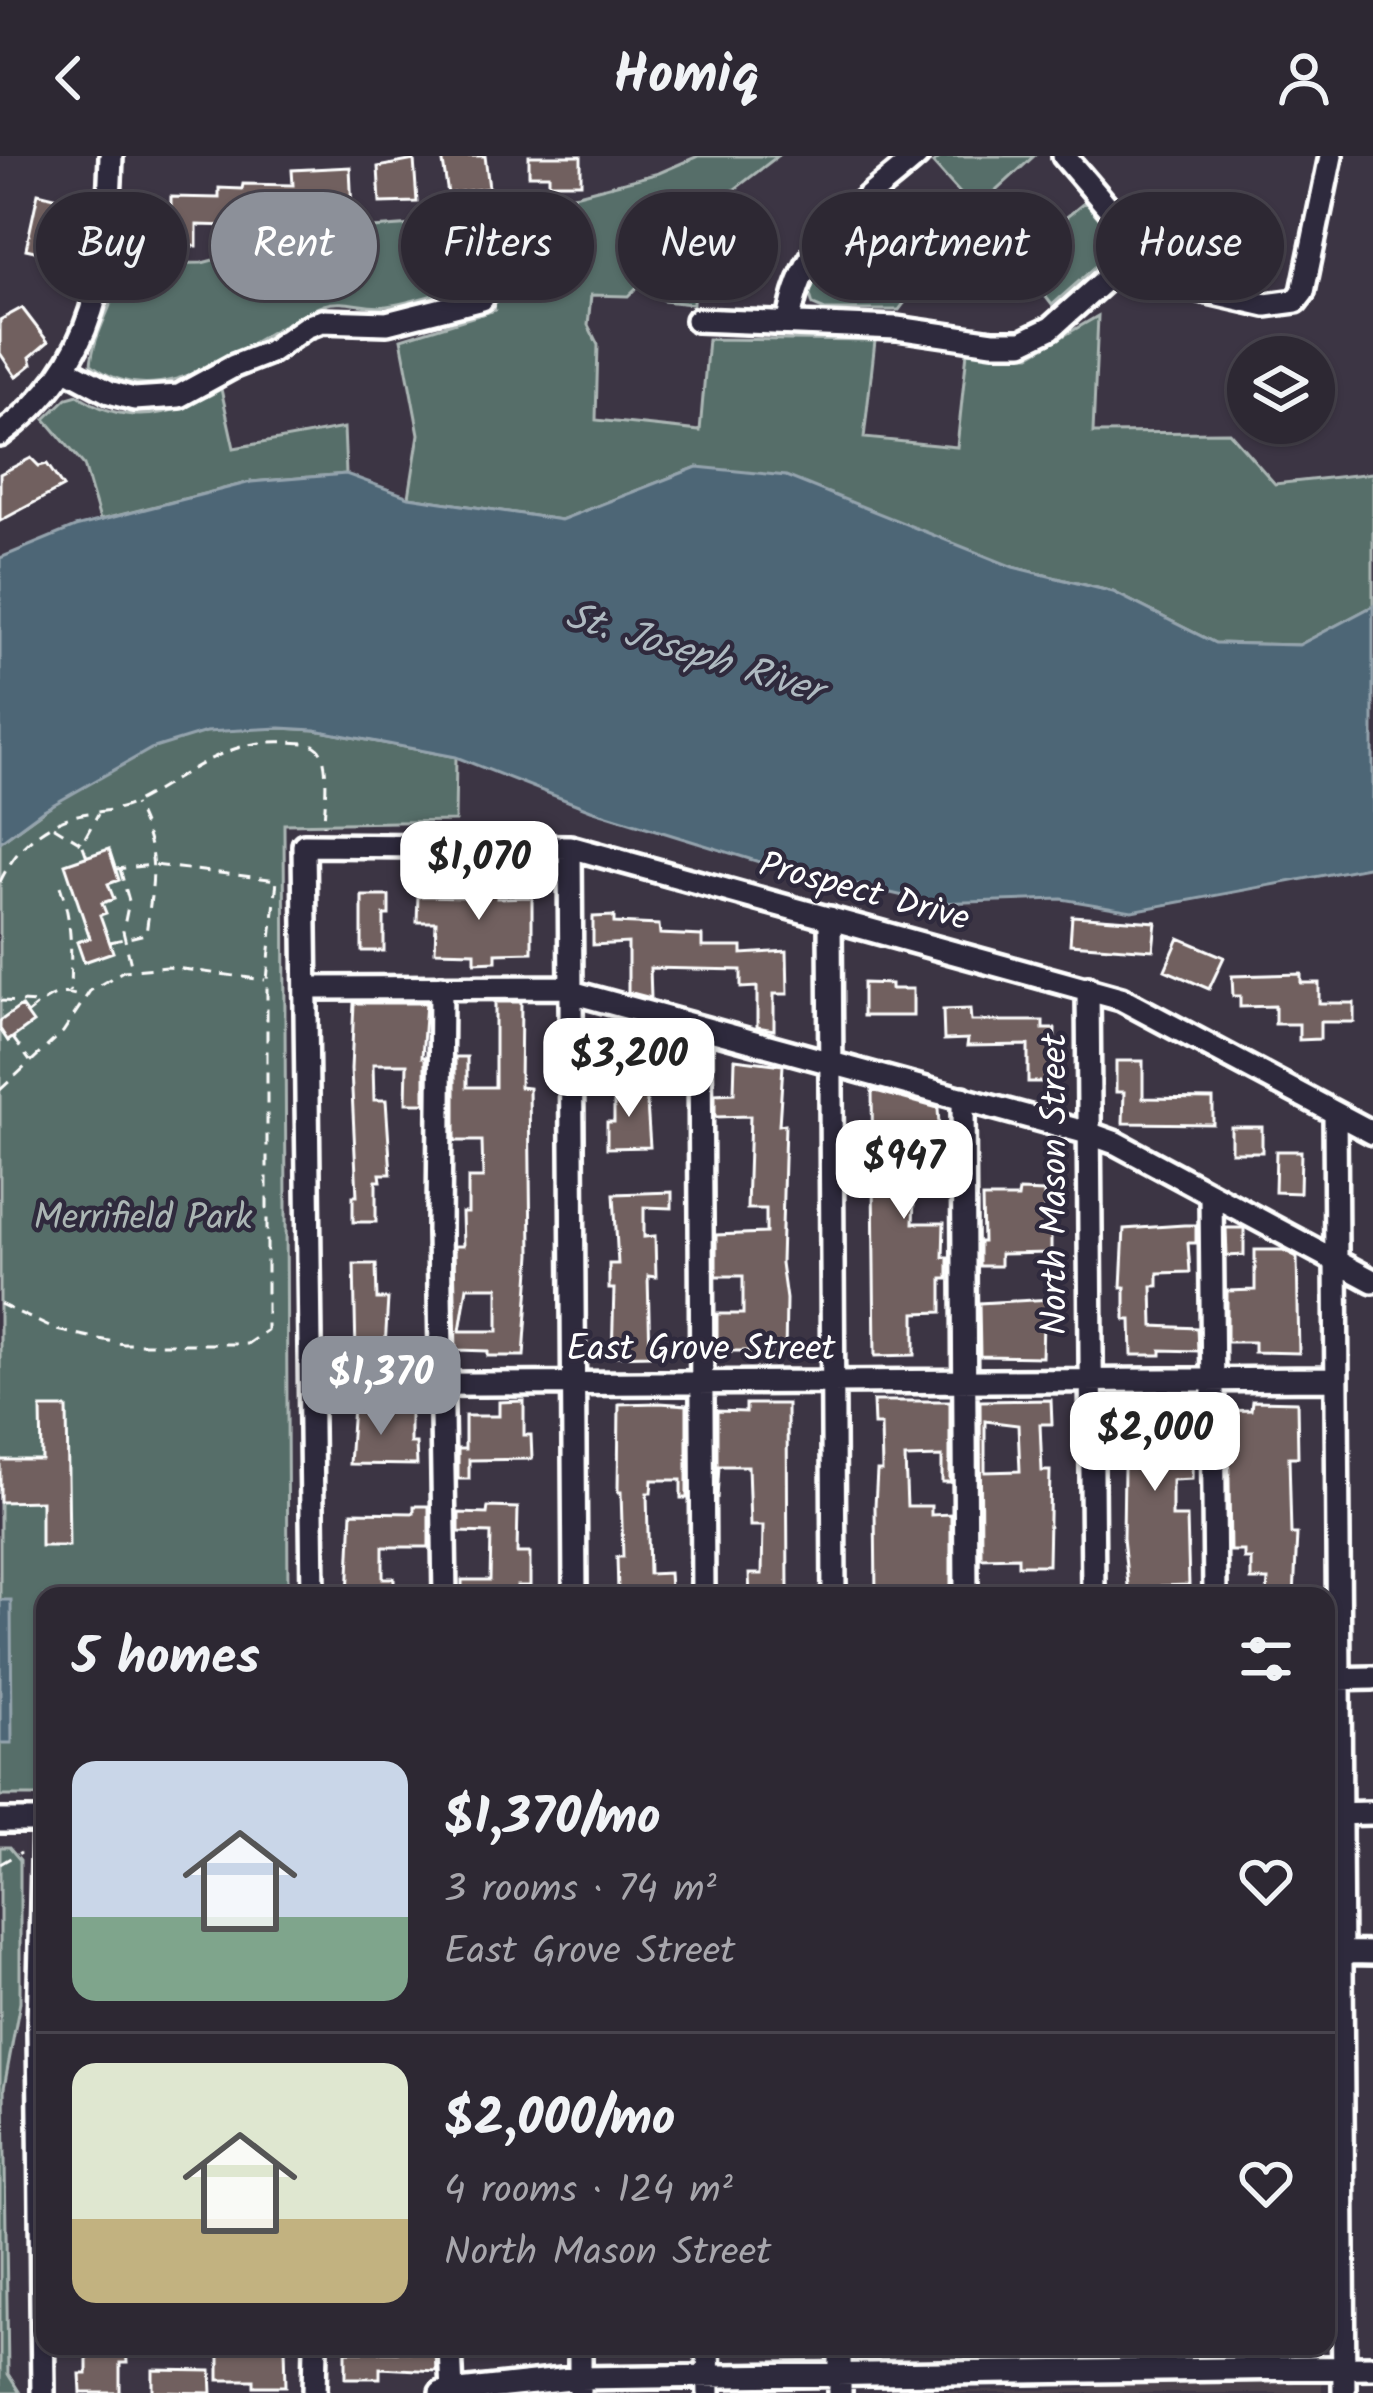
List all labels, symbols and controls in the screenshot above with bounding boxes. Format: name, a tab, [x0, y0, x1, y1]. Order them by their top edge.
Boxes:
text: Homiq	[613, 35, 760, 121]
icon: back	[36, 45, 102, 111]
icon: person	[1271, 45, 1337, 111]
chip: Buy	[36, 192, 187, 300]
chip: Rent	[211, 192, 377, 300]
chip: Filters	[401, 192, 594, 300]
chip: New	[618, 192, 778, 300]
chip: Apartment	[802, 192, 1072, 300]
chip: House	[1096, 192, 1284, 300]
map controls	[1227, 336, 1335, 444]
button: layers	[1227, 336, 1335, 444]
water label: St. Joseph River	[557, 587, 836, 725]
pin: $1,070	[381, 821, 577, 923]
text: $1,070	[427, 829, 531, 891]
street label: Prospect Drive	[752, 838, 976, 948]
pin: $3,200	[531, 1018, 727, 1120]
text: $3,200	[570, 1026, 688, 1088]
street label: North Mason Street	[1028, 1032, 1085, 1335]
pin: $947	[833, 1120, 975, 1222]
text: $947	[863, 1128, 945, 1190]
park label: Merrifield Park	[34, 1191, 253, 1248]
street label: East Grove Street	[567, 1322, 837, 1379]
pin: $1,370	[283, 1336, 479, 1438]
text: $1,370	[329, 1344, 433, 1406]
pin: $2,000	[1057, 1392, 1253, 1494]
text: $2,000	[1097, 1400, 1213, 1462]
text: 5 homes	[72, 1619, 260, 1700]
icon: filters	[1233, 1626, 1299, 1692]
text: $1,370/mo	[444, 1779, 661, 1860]
icon: home	[168, 1809, 312, 1953]
icon: heart	[1233, 1848, 1299, 1914]
text: 3 rooms · 74 m²	[444, 1860, 717, 1922]
text: East Grove Street	[444, 1922, 735, 1984]
text: $2,000/mo	[444, 2080, 675, 2161]
icon: home	[168, 2111, 312, 2255]
icon: heart	[1233, 2150, 1299, 2216]
text: 4 rooms · 124 m²	[444, 2161, 733, 2223]
text: North Mason Street	[444, 2223, 771, 2285]

